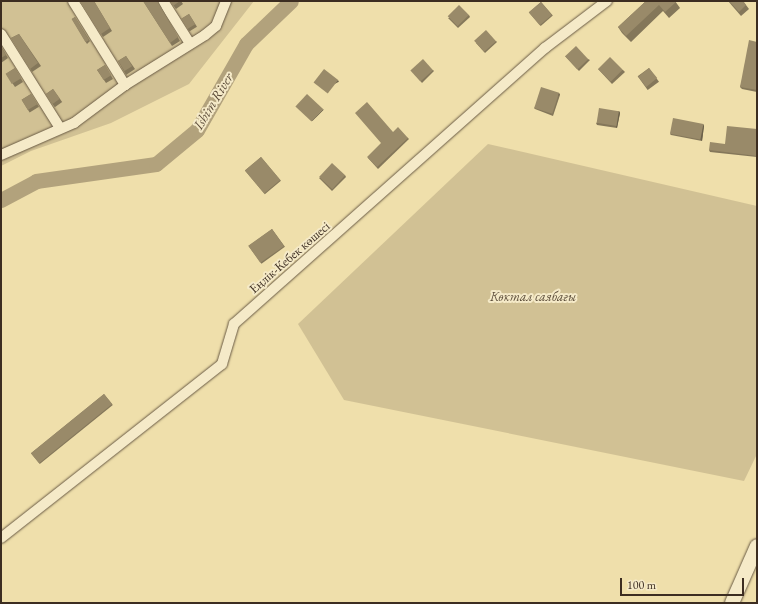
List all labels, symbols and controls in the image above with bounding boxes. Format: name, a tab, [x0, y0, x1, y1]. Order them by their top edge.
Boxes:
water label: Ishim River	[190, 70, 236, 132]
street label: Еңлік-Кебек көшесі	[247, 219, 333, 297]
park label: Көктал саябағы	[490, 289, 576, 305]
scale bar	[622, 570, 746, 596]
text: 100 m	[627, 577, 656, 593]

